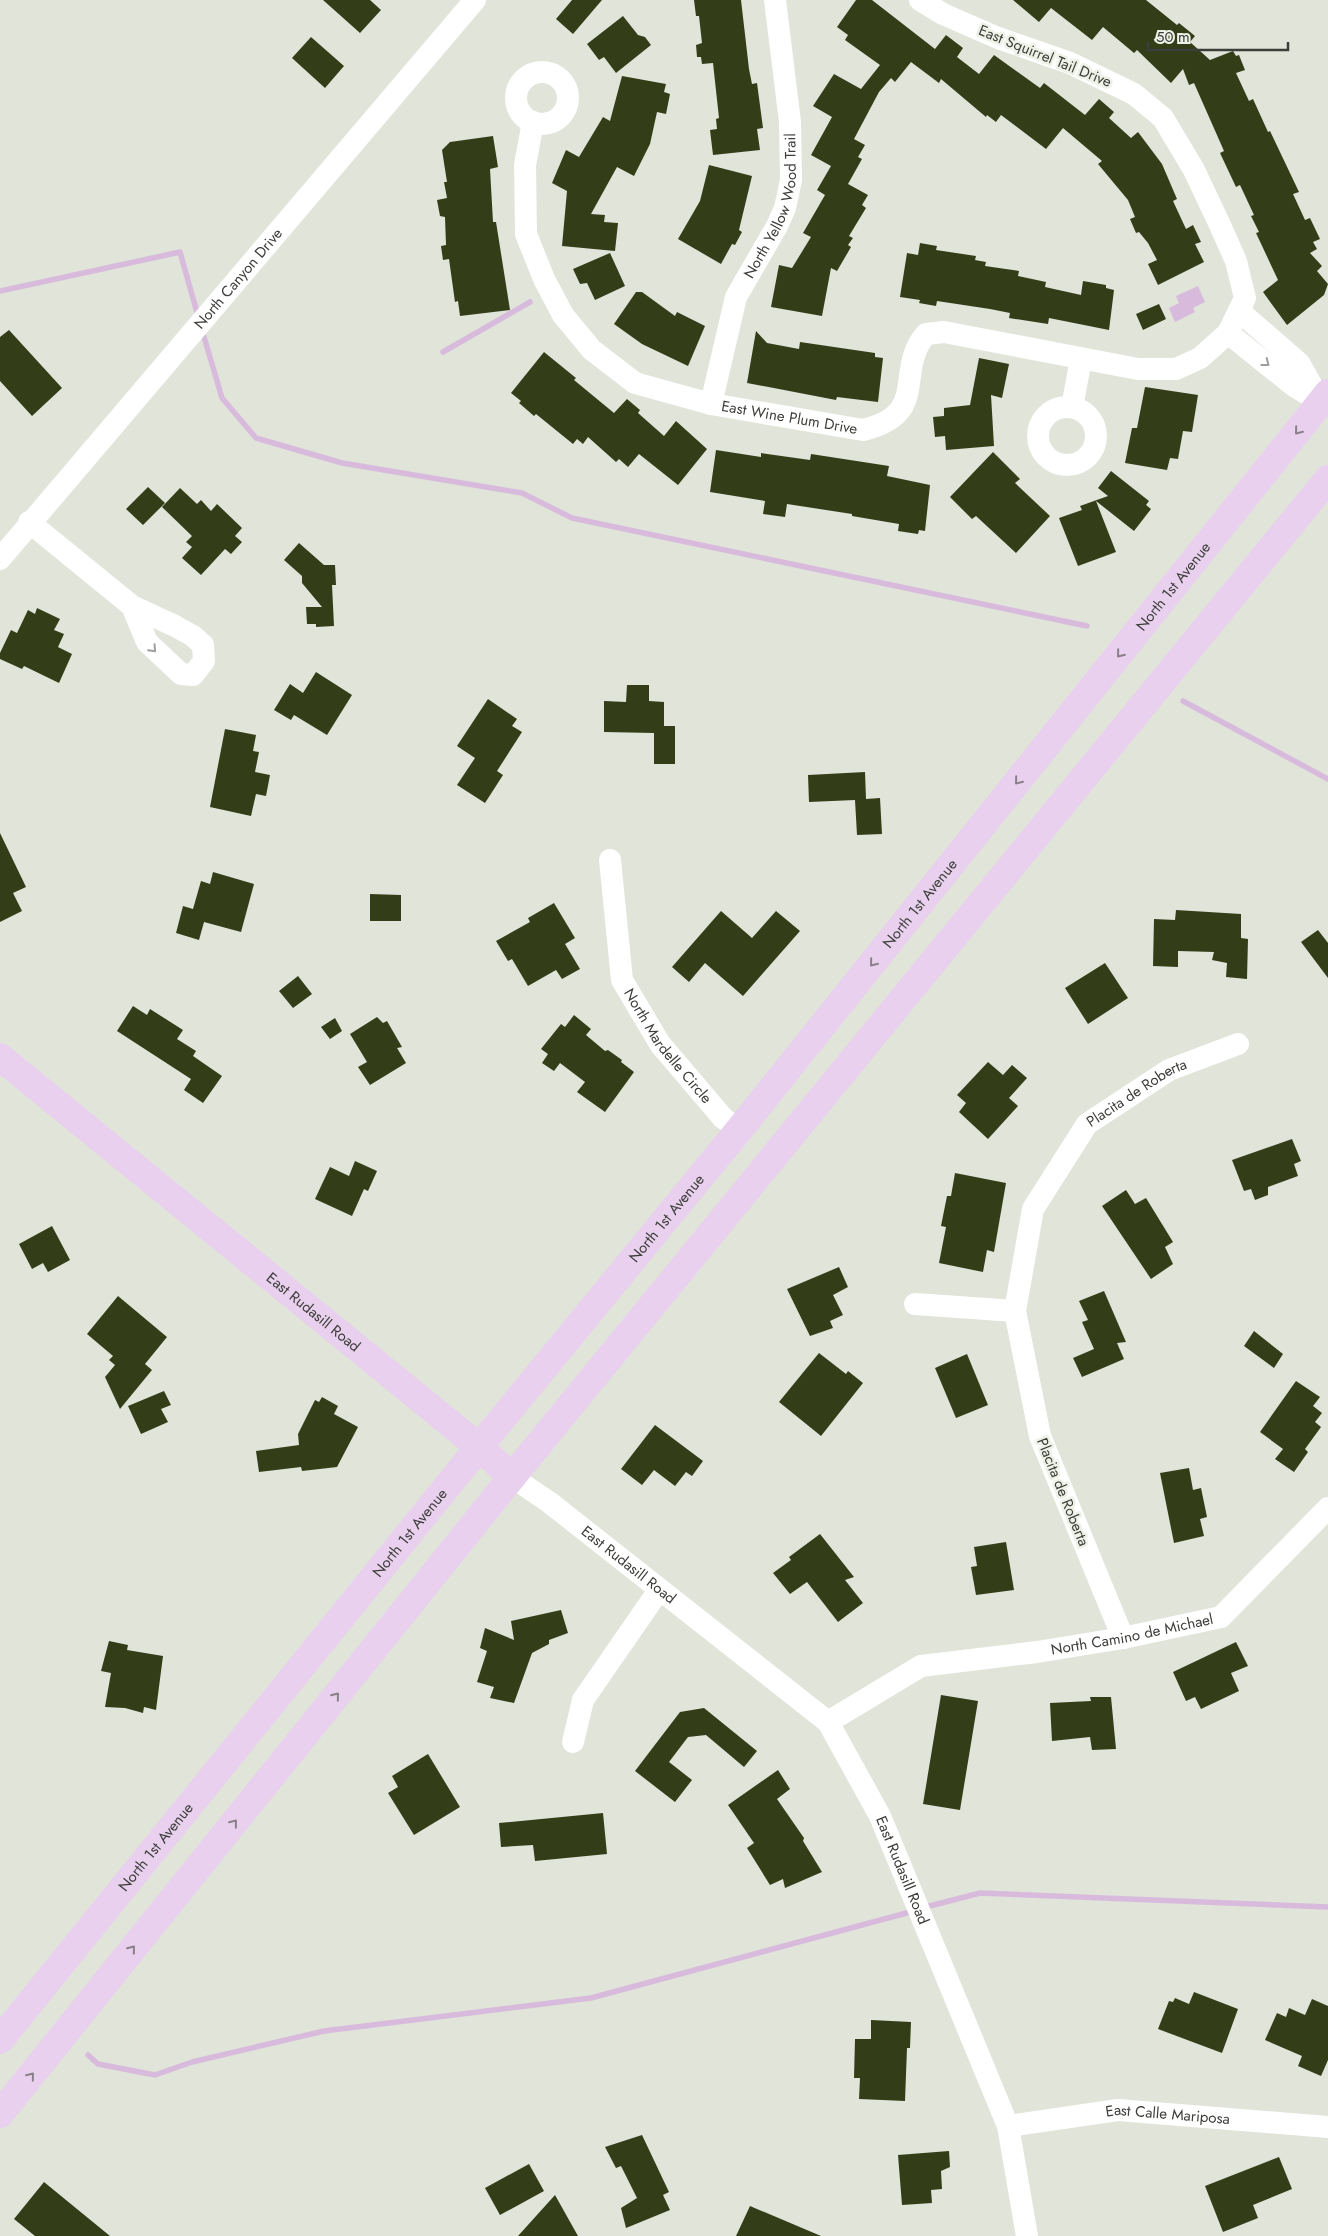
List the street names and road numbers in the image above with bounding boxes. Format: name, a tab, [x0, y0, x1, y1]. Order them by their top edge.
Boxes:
street label: East Squirrel Tail Drive	[975, 19, 1115, 93]
street label: North Yellow Wood Trail	[738, 133, 802, 282]
street label: North Canyon Drive	[189, 223, 288, 334]
street label: East Wine Plum Drive	[720, 395, 859, 440]
street label: North 1st Avenue	[1131, 537, 1216, 636]
street label: North 1st Avenue	[877, 854, 963, 953]
street label: North Mardelle Circle	[618, 984, 717, 1109]
street label: Placita de Roberta	[1082, 1053, 1190, 1132]
street label: North 1st Avenue	[624, 1169, 710, 1267]
street label: East Rudasill Road	[262, 1267, 365, 1357]
street label: Placita de Roberta	[1031, 1435, 1095, 1549]
street label: North 1st Avenue	[367, 1483, 453, 1582]
street label: East Rudasill Road	[576, 1520, 681, 1609]
street label: North Camino de Michael	[1049, 1608, 1215, 1661]
street label: North 1st Avenue	[113, 1798, 199, 1896]
street label: East Rudasill Road	[870, 1813, 935, 1928]
street label: East Calle Mariposa	[1104, 2099, 1231, 2130]

